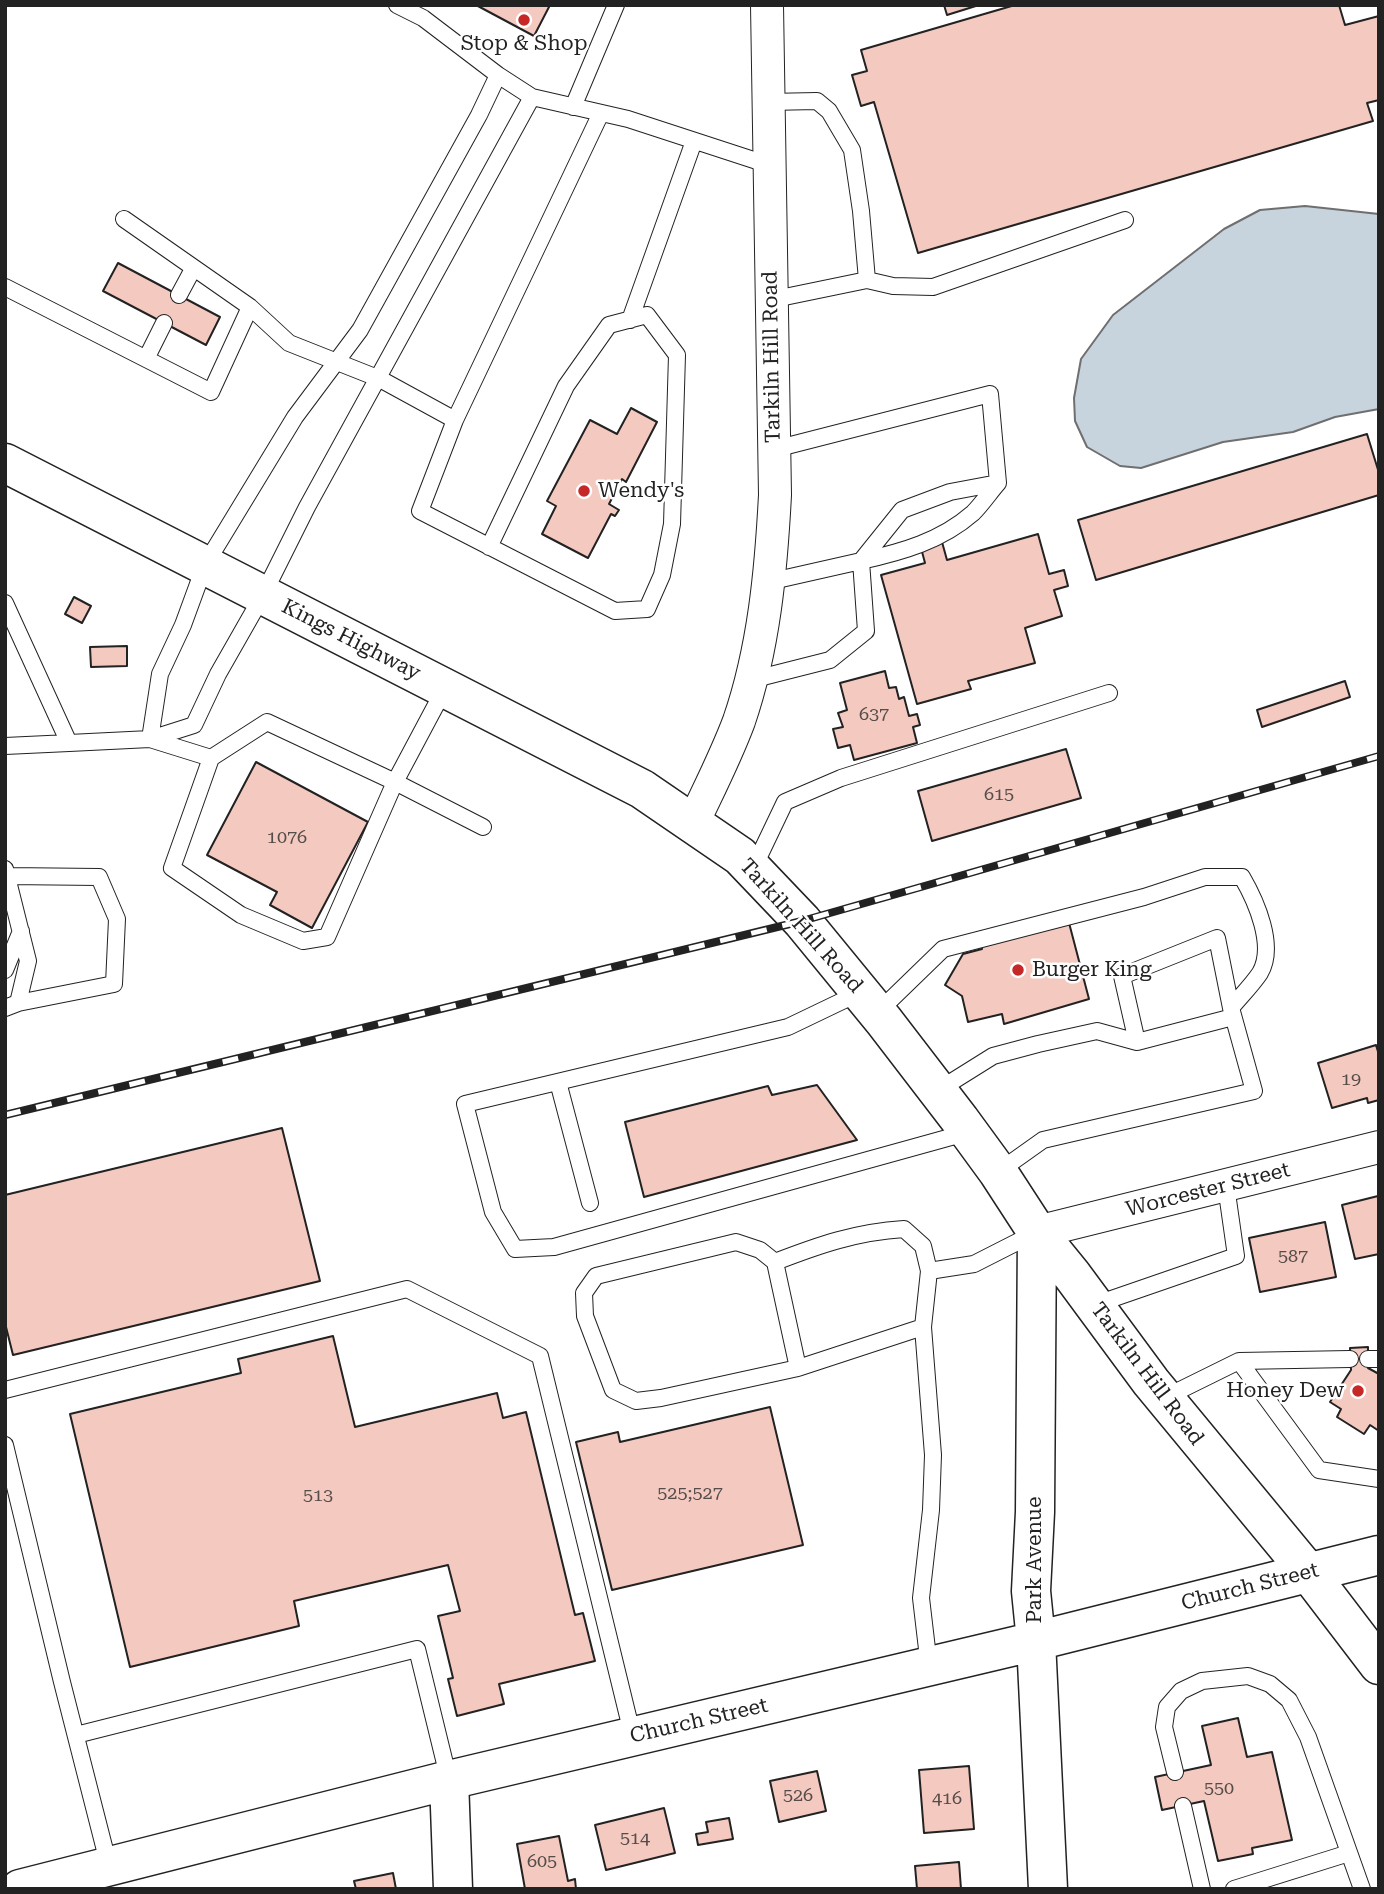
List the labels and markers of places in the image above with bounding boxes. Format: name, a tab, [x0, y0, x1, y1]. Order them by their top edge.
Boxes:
marker: Stop & Shop	[516, 12, 532, 28]
place label: Stop & Shop	[461, 31, 587, 57]
place label: Wendy's	[598, 478, 684, 504]
marker: Wendy's	[576, 483, 592, 499]
place label: Burger King	[1032, 957, 1152, 983]
marker: Burger King	[1010, 962, 1026, 978]
place label: Honey Dew	[1226, 1378, 1344, 1404]
marker: Honey Dew	[1350, 1383, 1366, 1399]

